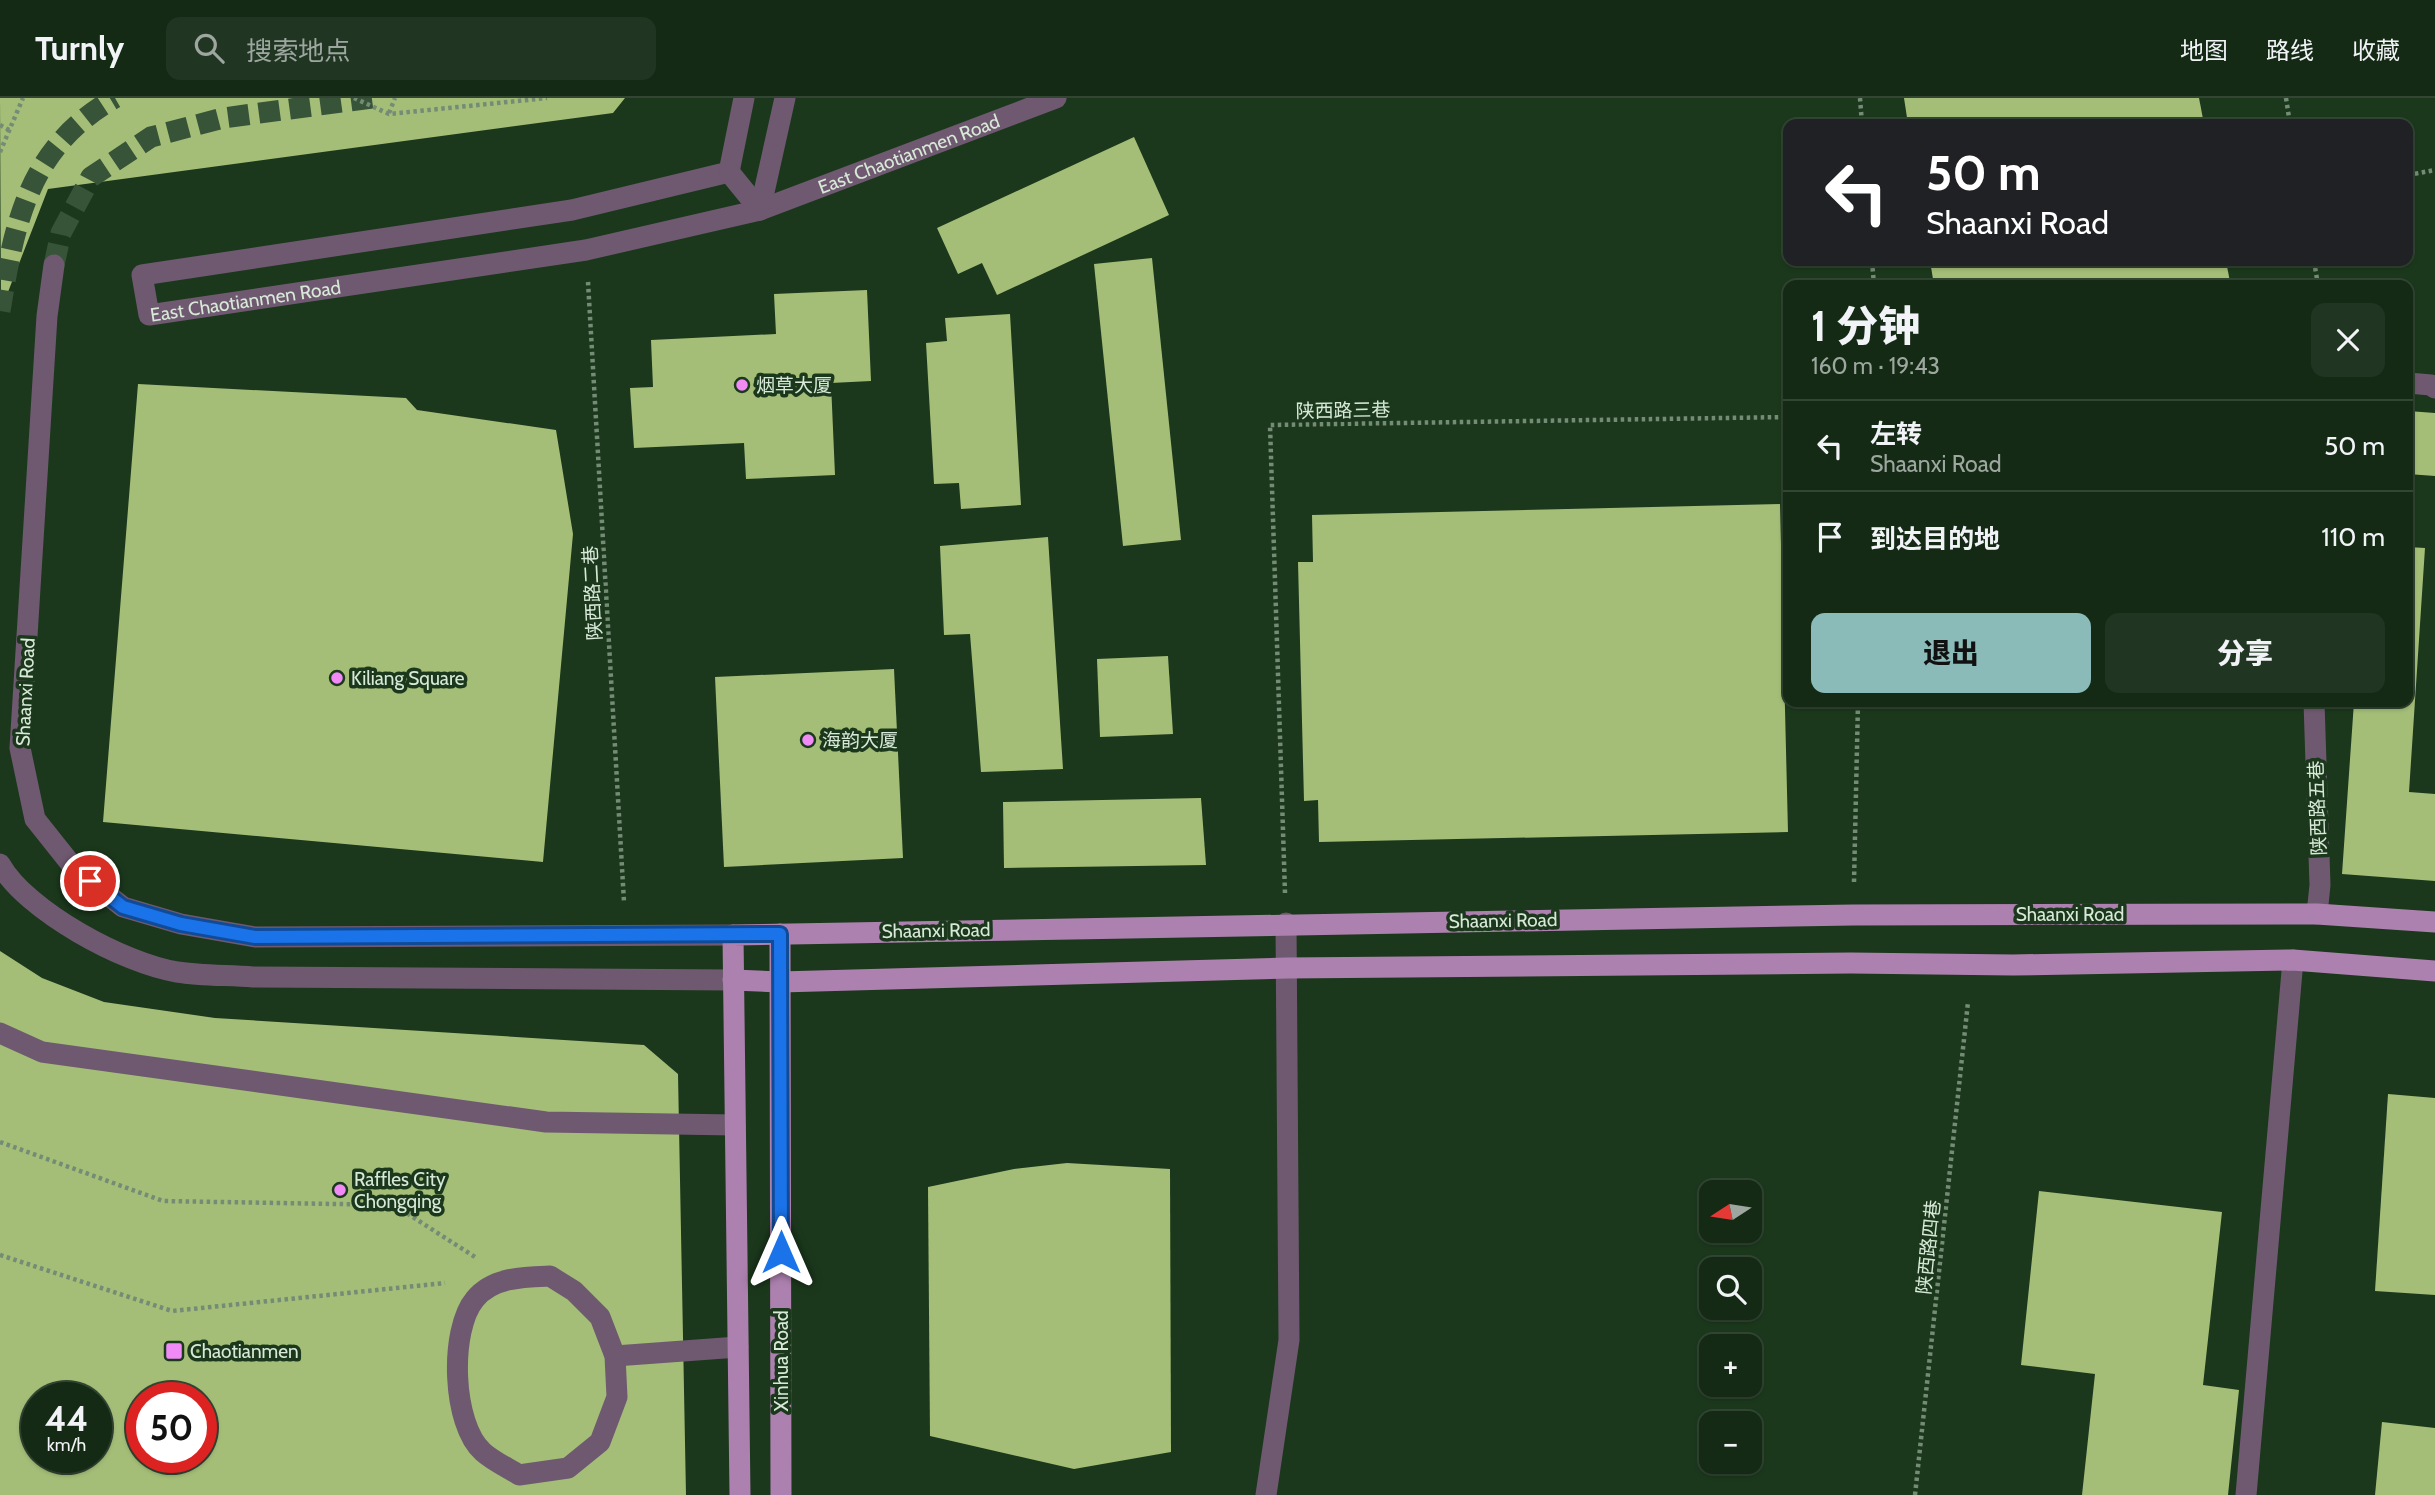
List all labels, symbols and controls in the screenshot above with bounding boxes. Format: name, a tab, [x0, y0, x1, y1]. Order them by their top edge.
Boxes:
search box	[166, 17, 656, 80]
text: Turnly	[35, 28, 124, 68]
icon: search	[190, 29, 228, 67]
text: 搜索地点	[246, 35, 350, 67]
text: 地图	[2180, 36, 2228, 65]
text: 路线	[2266, 36, 2314, 65]
text: 收藏	[2352, 36, 2400, 65]
street label: East Chaotianmen Road	[815, 109, 1003, 199]
text: 50 m	[1926, 143, 2041, 202]
icon: left	[1811, 147, 1902, 238]
text: Shaanxi Road	[1926, 203, 2109, 242]
street label: East Chaotianmen Road	[149, 276, 342, 327]
text: 1 分钟	[1811, 300, 1920, 352]
button: close	[2311, 303, 2385, 377]
text: 160 m · 19:43	[1811, 352, 1940, 380]
place label: 烟草大厦	[756, 374, 832, 397]
marker: 烟草大厦	[734, 377, 750, 393]
street label: 陕西路三巷	[1295, 398, 1391, 423]
text: 左转	[1870, 418, 1922, 450]
icon: left	[1811, 427, 1849, 465]
text: 50 m	[2324, 430, 2385, 462]
text: Shaanxi Road	[1870, 450, 2002, 478]
icon: arrive	[1811, 518, 1849, 556]
text: 110 m	[2321, 521, 2385, 553]
text: 到达目的地	[1870, 523, 2000, 555]
street label: 陕西路二巷	[579, 545, 606, 641]
button: 退出	[1811, 613, 2091, 693]
button: 分享	[2105, 613, 2385, 693]
street label: Shaanxi Road	[11, 637, 40, 747]
place label: Kiliang Square	[351, 667, 465, 690]
marker: Kiliang Square	[329, 670, 345, 686]
place label: 海韵大厦	[822, 729, 898, 752]
marker: 海韵大厦	[800, 732, 816, 748]
street label: 陕西路五巷	[2304, 760, 2331, 856]
pin	[60, 851, 120, 911]
icon: arrive	[71, 862, 109, 900]
street label: Shaanxi Road	[2016, 903, 2124, 926]
street label: Shaanxi Road	[1448, 908, 1558, 933]
street label: Shaanxi Road	[881, 918, 991, 943]
place label: Raffles City Chongqing	[354, 1168, 446, 1213]
north arrow	[1699, 1180, 1762, 1242]
map controls	[1699, 1180, 1762, 1474]
marker: Raffles City Chongqing	[332, 1182, 348, 1198]
street label: 陕西路四巷	[1912, 1199, 1945, 1296]
position arrow	[744, 1215, 818, 1289]
button: search	[1699, 1257, 1762, 1320]
street label: Xinhua Road	[770, 1310, 793, 1412]
button: +	[1699, 1334, 1762, 1397]
place label: Chaotianmen	[190, 1340, 299, 1363]
marker: Chaotianmen	[164, 1341, 184, 1361]
speed limit sign: 50	[126, 1382, 217, 1473]
text: 44	[45, 1397, 88, 1440]
button: −	[1699, 1411, 1762, 1474]
text: km/h	[47, 1434, 86, 1456]

